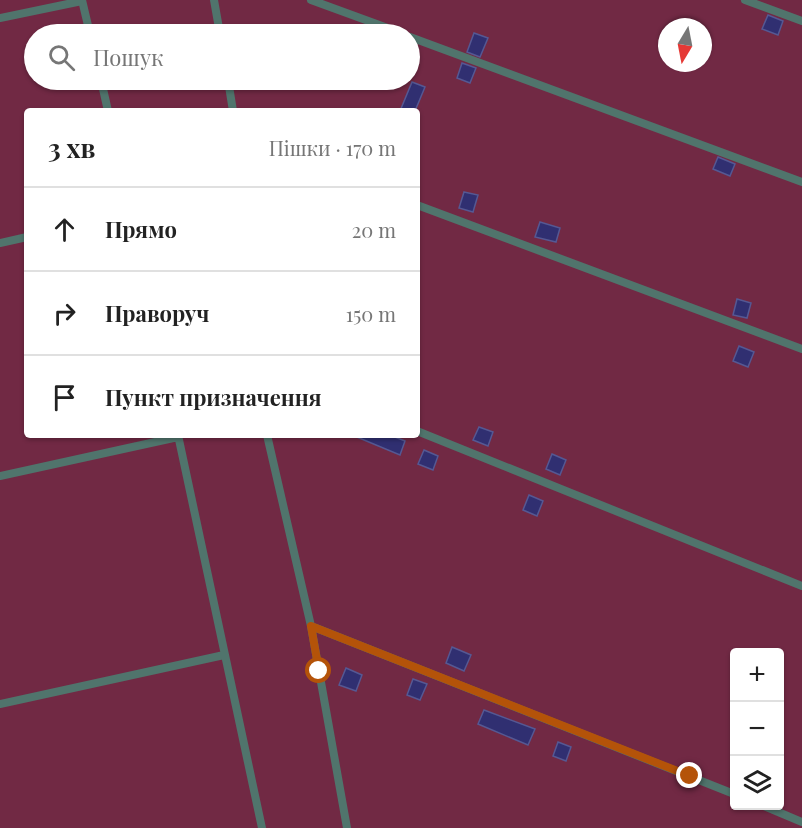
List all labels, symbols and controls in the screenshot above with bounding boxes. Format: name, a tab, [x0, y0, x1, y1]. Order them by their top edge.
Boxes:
north arrow	[658, 18, 712, 72]
search box	[24, 24, 420, 90]
icon: search	[45, 41, 78, 74]
text: Пошук	[93, 42, 164, 72]
text: 3 хв	[48, 130, 95, 165]
text: Пішки · 170 m	[269, 134, 396, 161]
icon: ahead	[48, 213, 81, 246]
text: Прямо	[105, 214, 177, 244]
text: 20 m	[352, 216, 396, 243]
icon: right	[48, 297, 81, 330]
text: Праворуч	[105, 298, 209, 328]
text: 150 m	[346, 300, 396, 327]
icon: arrive	[48, 381, 81, 414]
text: Пункт призначення	[105, 382, 322, 412]
map controls	[730, 648, 784, 810]
button: +	[730, 648, 784, 702]
route start	[305, 657, 331, 683]
button: −	[730, 702, 784, 756]
button: layers	[730, 756, 784, 810]
route end	[676, 762, 702, 788]

